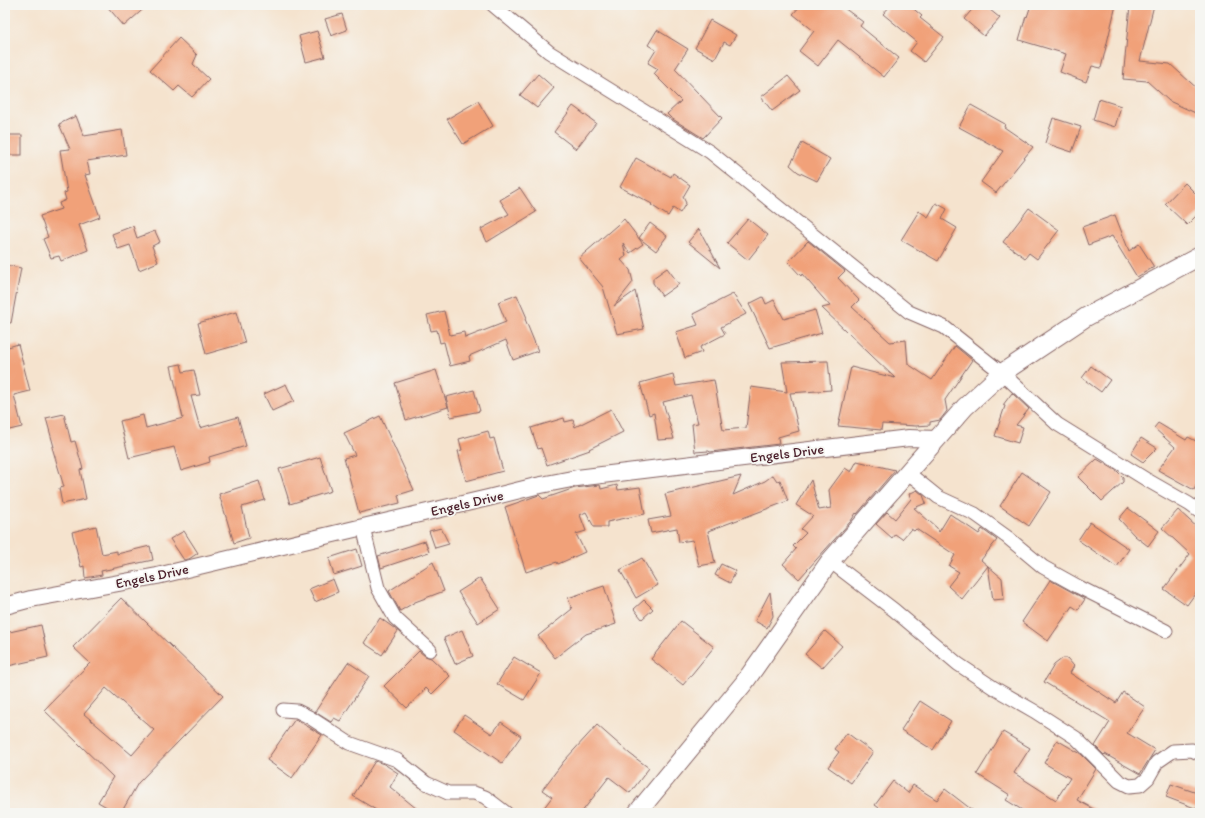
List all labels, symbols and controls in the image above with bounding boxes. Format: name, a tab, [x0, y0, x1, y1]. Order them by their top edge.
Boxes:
street label: Engels Drive	[749, 441, 825, 466]
street label: Engels Drive	[429, 487, 505, 520]
street label: Engels Drive	[114, 560, 190, 593]

